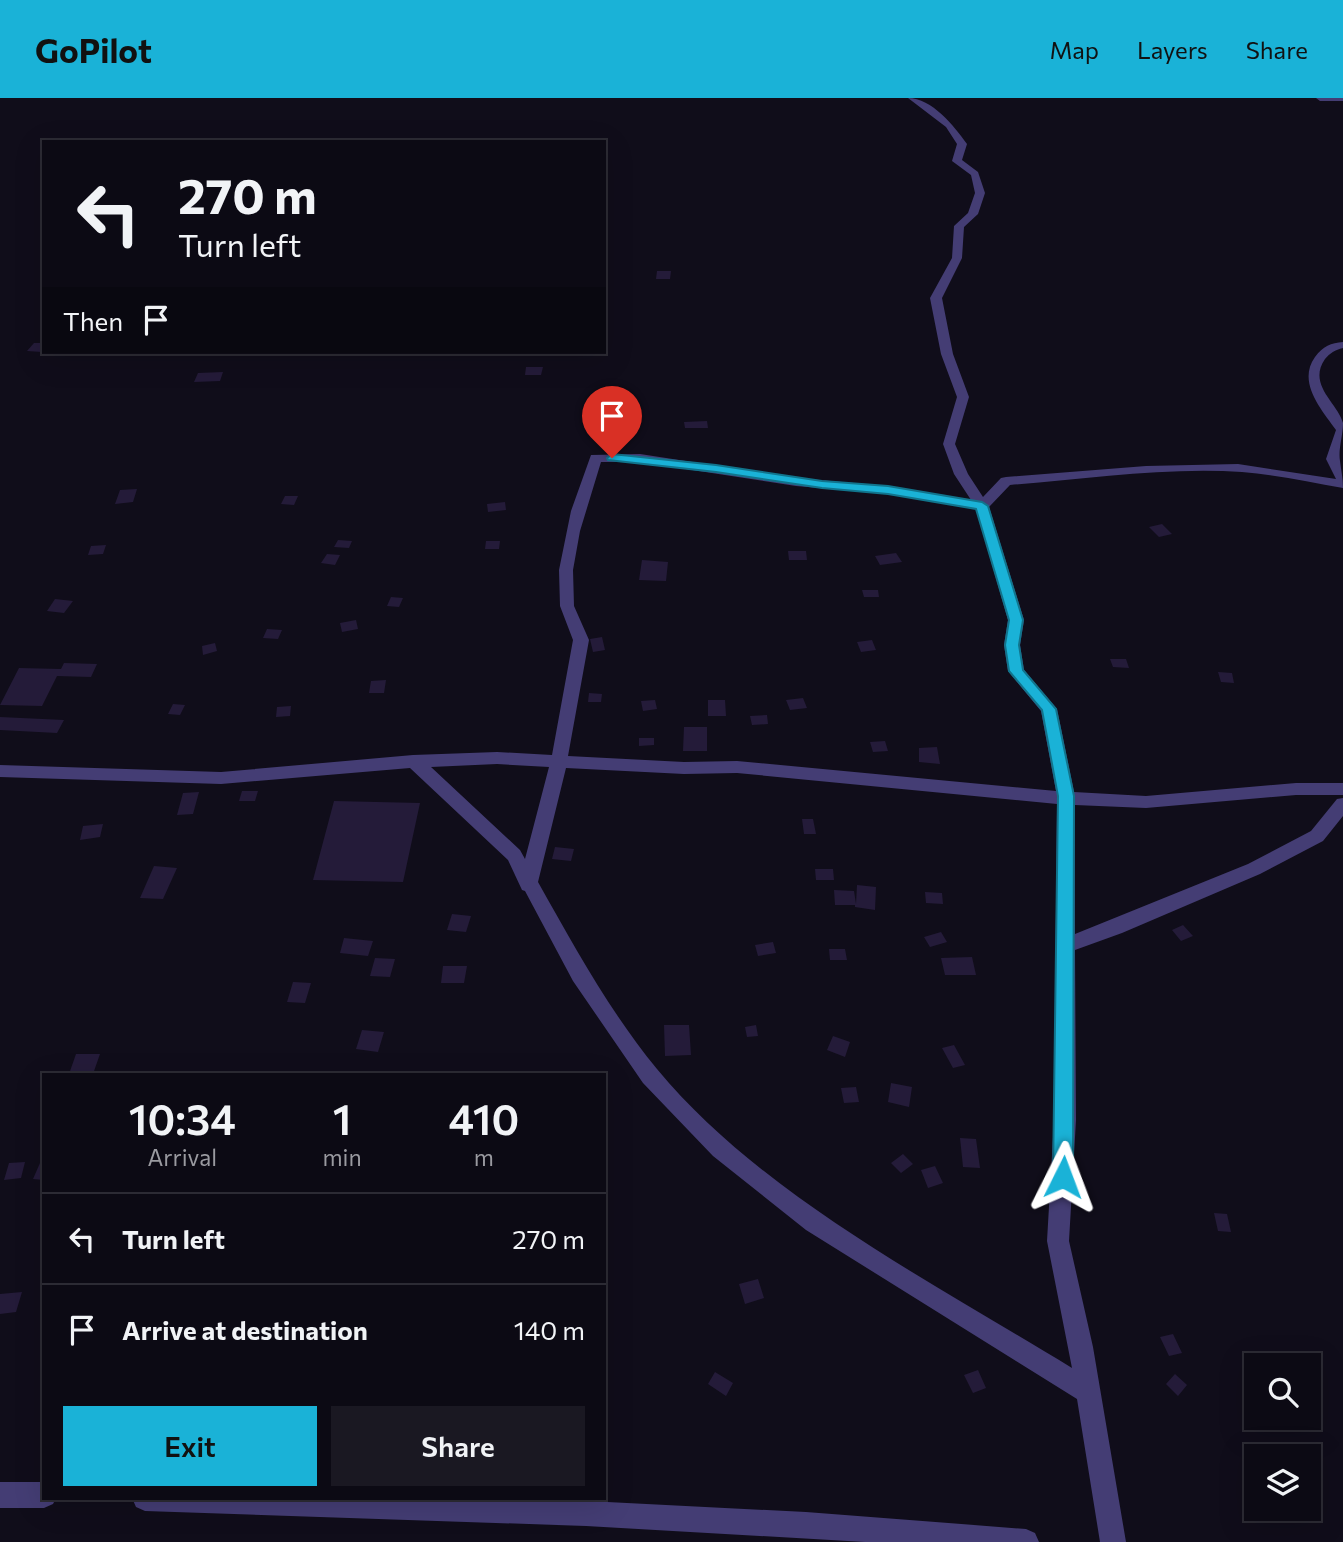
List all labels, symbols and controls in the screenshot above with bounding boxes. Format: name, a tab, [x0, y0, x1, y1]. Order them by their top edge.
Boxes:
text: GoPilot	[35, 29, 152, 70]
text: Map	[1050, 35, 1099, 64]
text: Layers	[1137, 35, 1208, 64]
text: Share	[1246, 35, 1308, 64]
text: 270 m	[178, 164, 317, 224]
icon: left	[63, 168, 154, 259]
text: Turn left	[178, 224, 302, 264]
icon: arrive	[137, 301, 175, 339]
text: Then	[63, 305, 123, 336]
pin	[582, 386, 642, 458]
icon: arrive	[593, 397, 631, 435]
text: 10:34	[129, 1092, 236, 1144]
text: 1	[333, 1092, 351, 1144]
text: 410	[448, 1092, 519, 1144]
position arrow	[1026, 1140, 1100, 1214]
text: Arrival	[147, 1143, 217, 1171]
text: min	[323, 1143, 362, 1171]
text: m	[474, 1143, 494, 1171]
icon: left	[63, 1220, 101, 1258]
text: Turn left	[122, 1223, 225, 1254]
text: 270 m	[512, 1223, 585, 1254]
icon: arrive	[63, 1311, 101, 1349]
text: Arrive at destination	[122, 1314, 368, 1345]
text: 140 m	[514, 1314, 585, 1345]
map controls	[1244, 1353, 1321, 1521]
button: search	[1244, 1353, 1321, 1430]
button: Exit	[63, 1406, 317, 1486]
button: Share	[331, 1406, 585, 1486]
button: layers	[1244, 1444, 1321, 1521]

